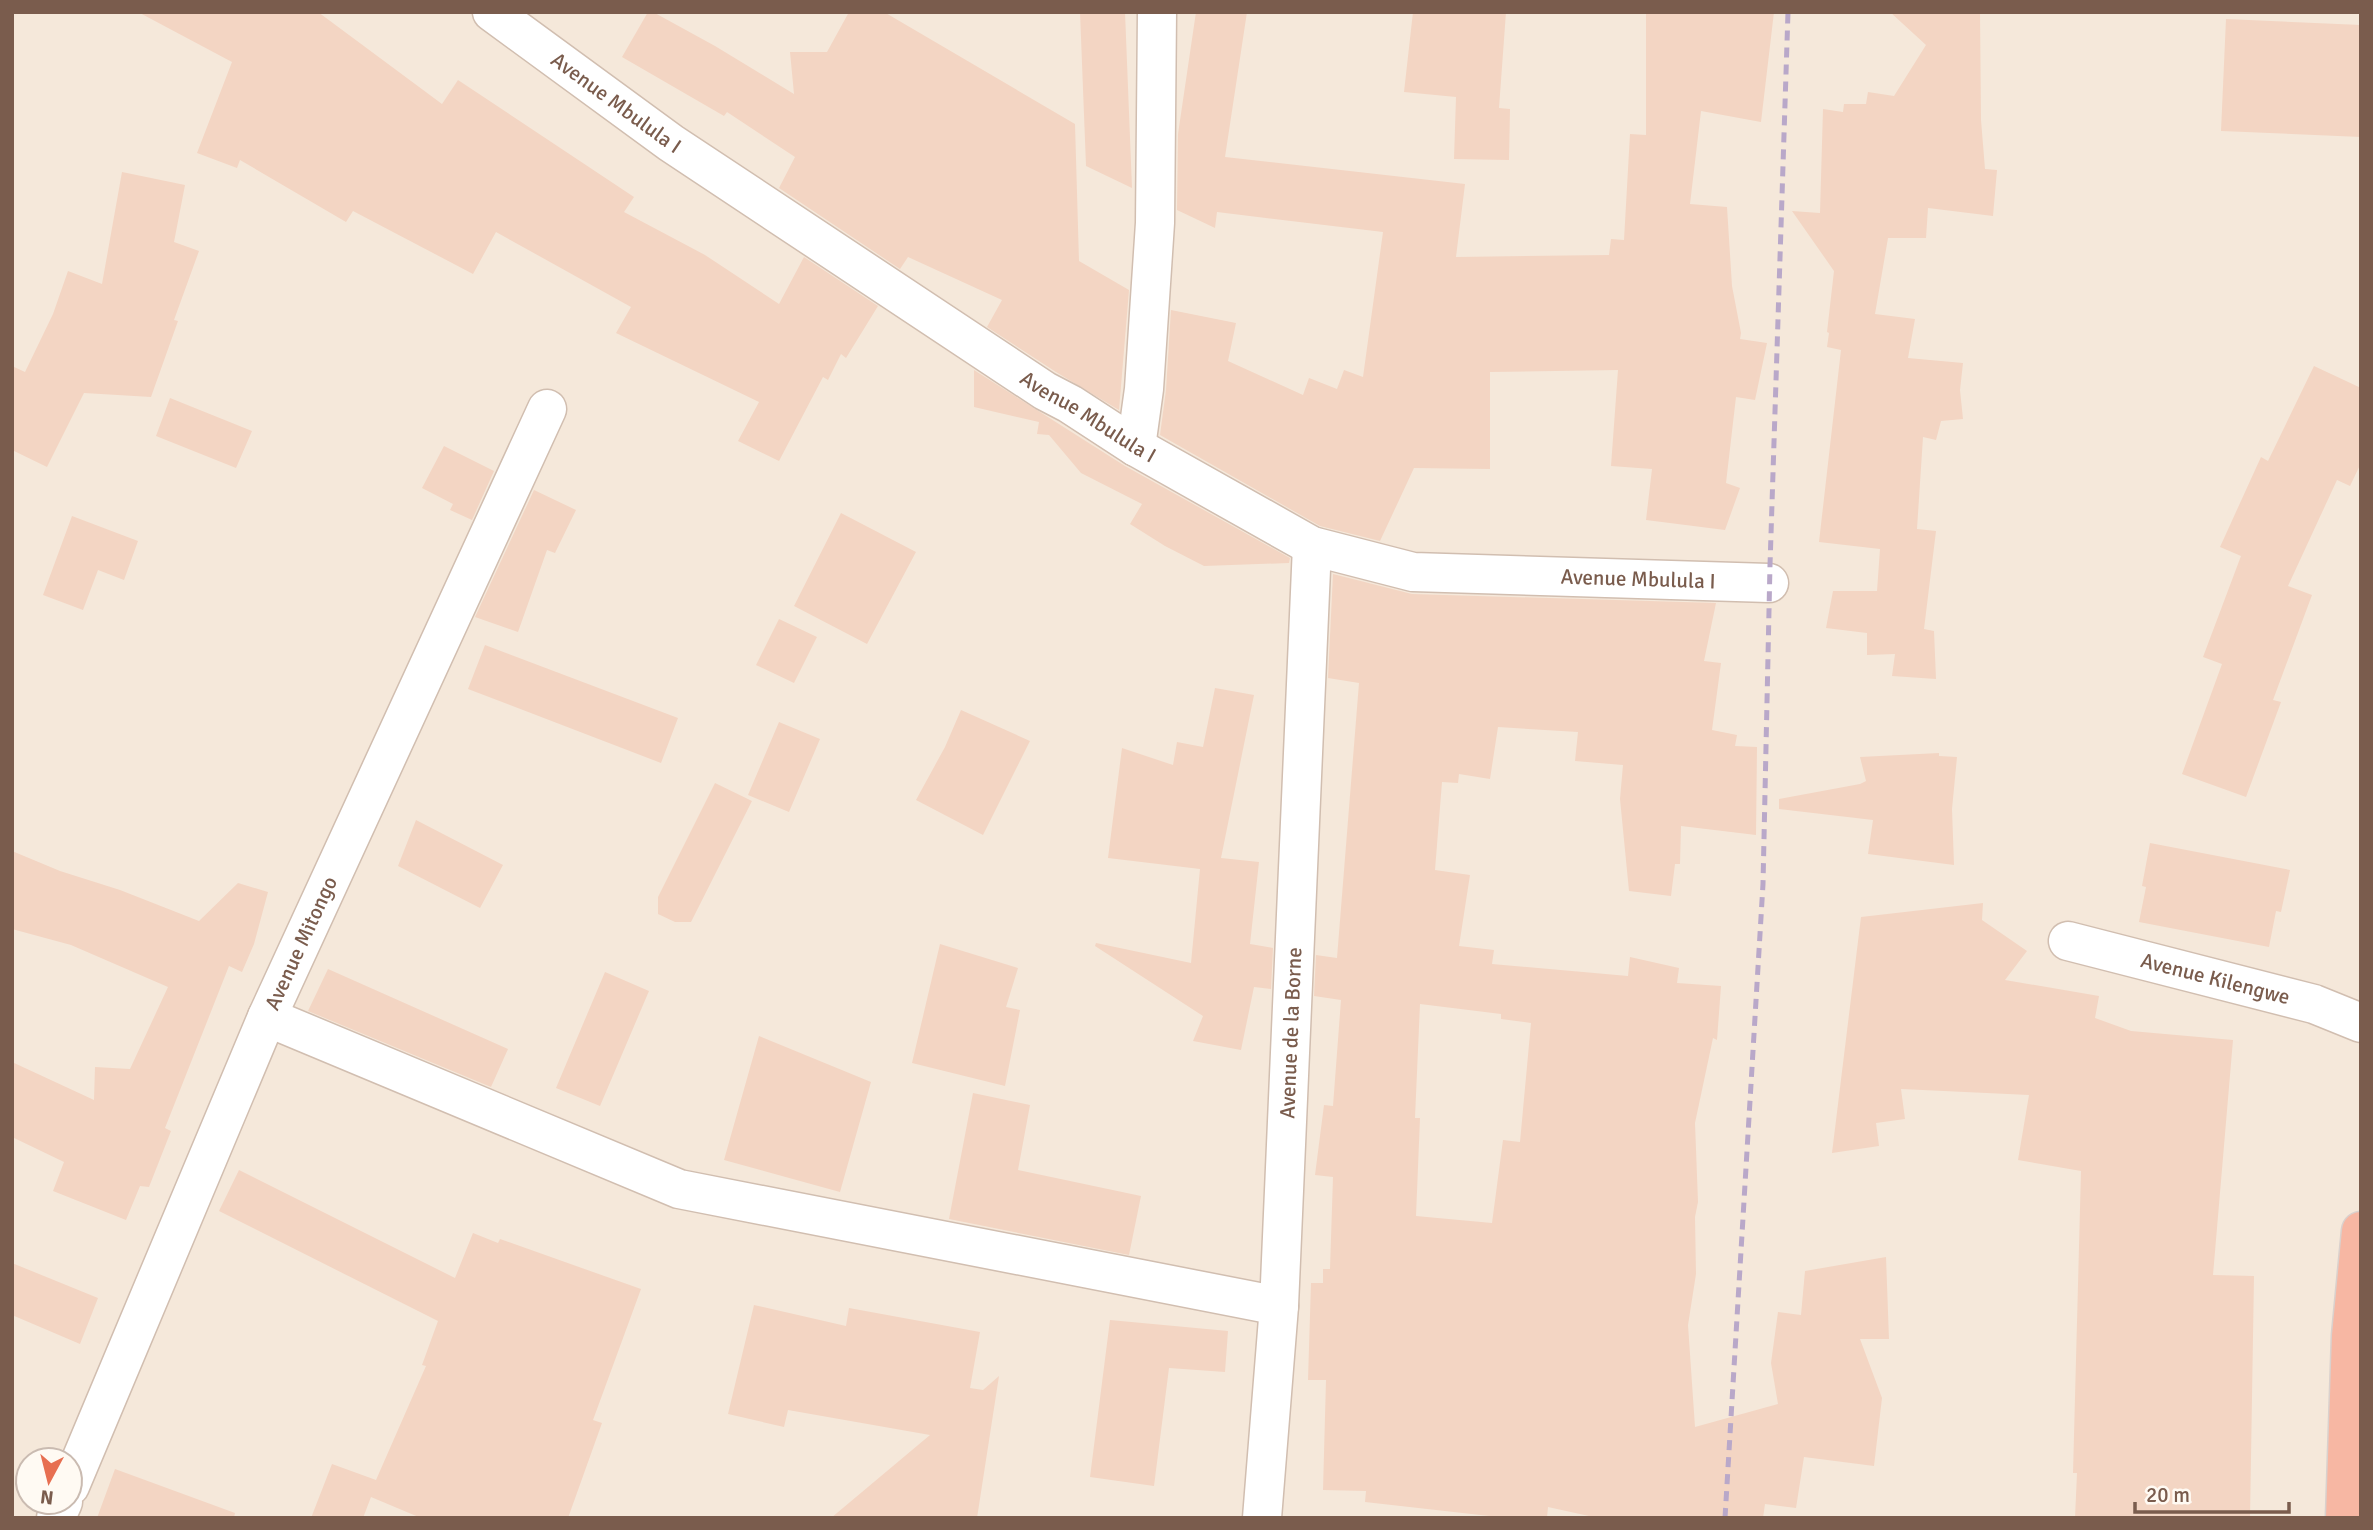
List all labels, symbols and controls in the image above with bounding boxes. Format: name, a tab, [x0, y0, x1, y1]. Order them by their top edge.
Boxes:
street label: Avenue Mbulula I	[546, 47, 686, 159]
street label: Avenue Mbulula I	[1015, 365, 1161, 469]
street label: Avenue Mbulula I	[1560, 564, 1716, 594]
street label: Avenue Mitongo	[259, 872, 343, 1014]
street label: Avenue de la Borne	[1274, 947, 1308, 1119]
street label: Avenue Kilengwe	[2138, 947, 2293, 1010]
north arrow	[14, 1446, 84, 1516]
scale bar	[2135, 1470, 2289, 1514]
text: 20 m	[2146, 1482, 2190, 1508]
text: N	[39, 1484, 55, 1510]

